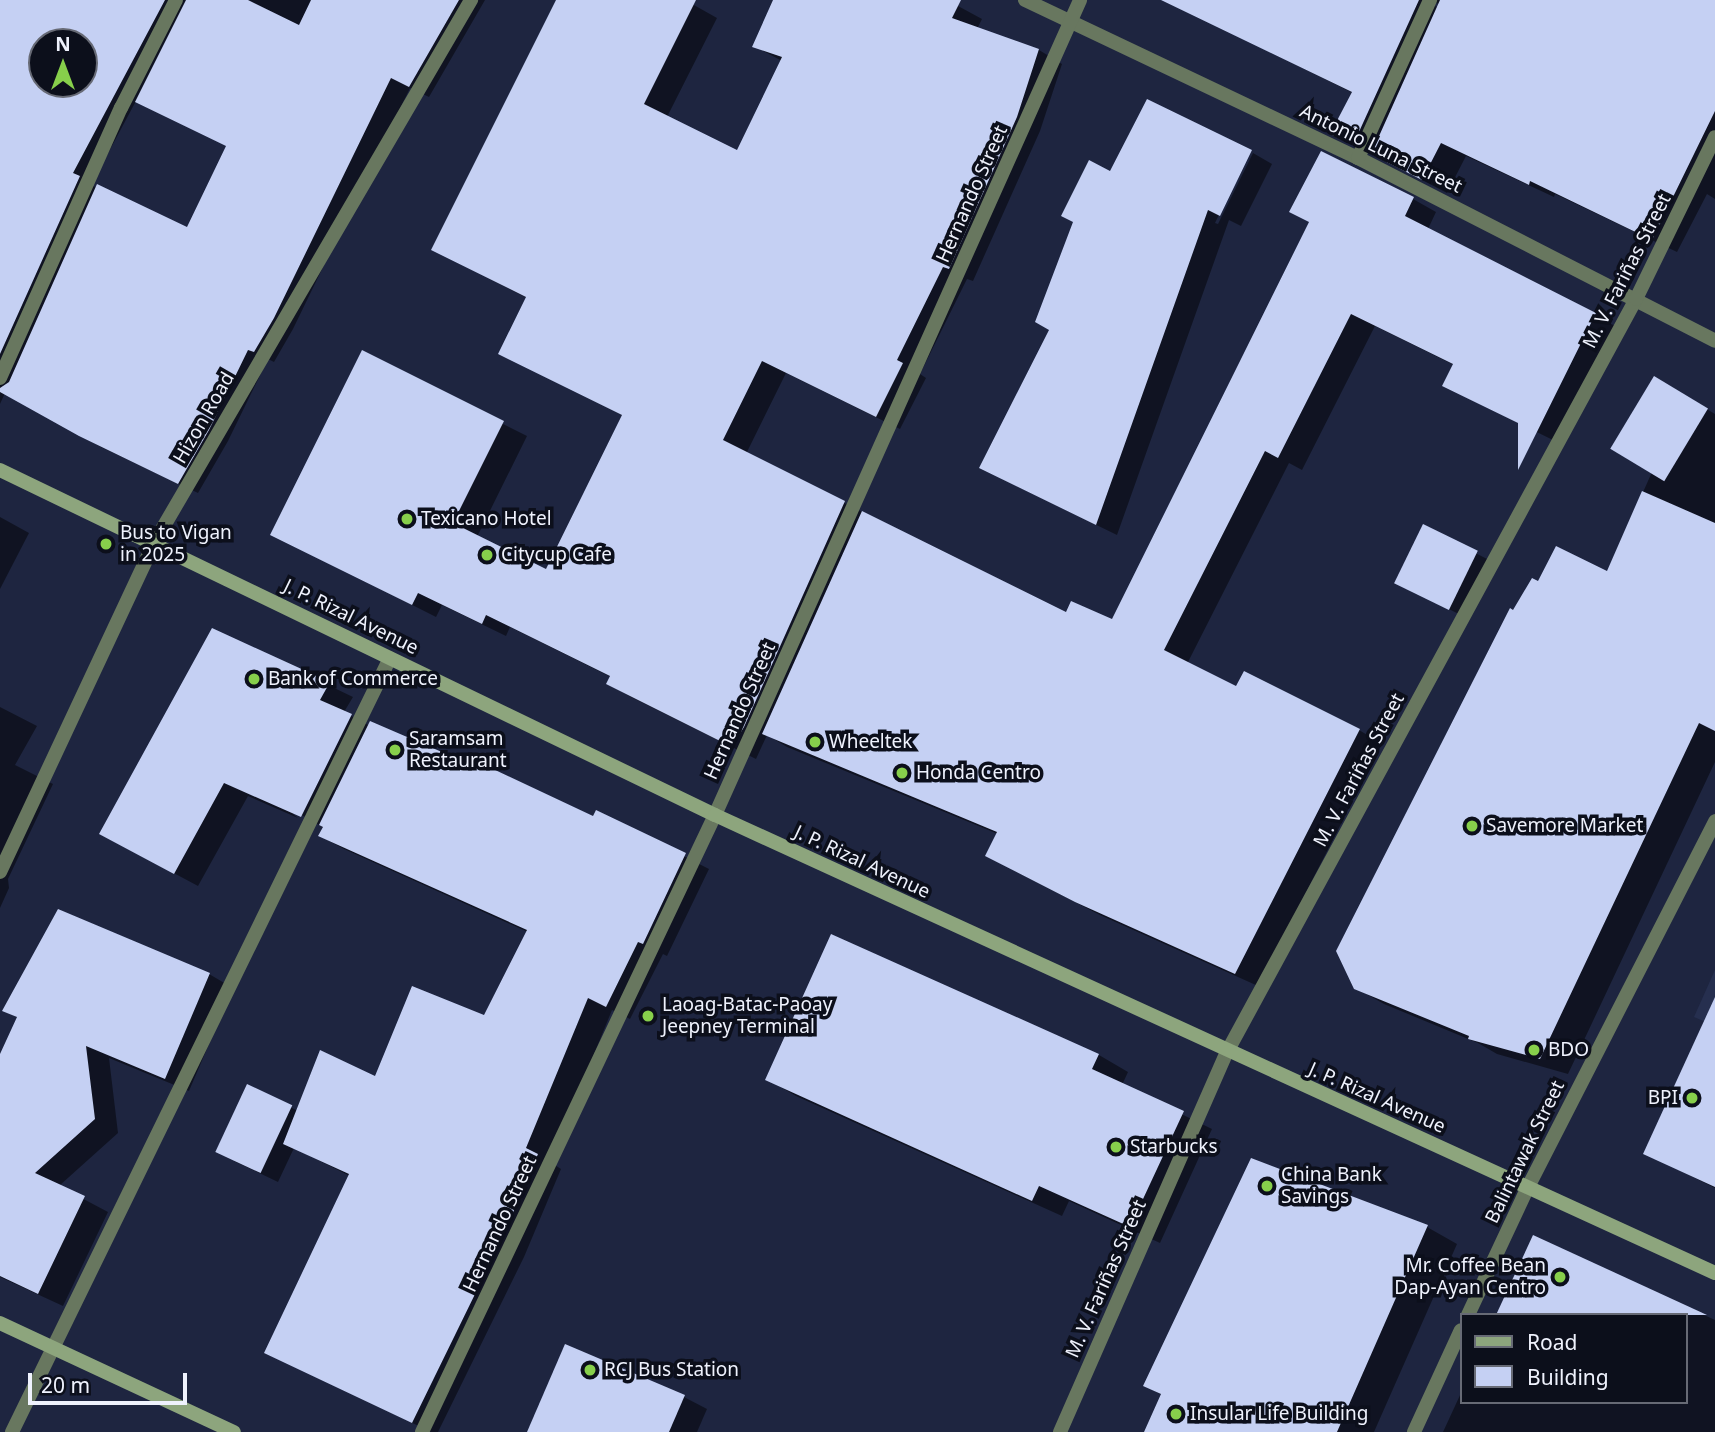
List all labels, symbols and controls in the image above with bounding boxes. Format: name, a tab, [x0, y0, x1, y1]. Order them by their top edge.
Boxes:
north arrow	[28, 28, 98, 98]
text: N	[55, 31, 71, 57]
street label: Antonio Luna Street	[1296, 100, 1466, 198]
street label: Hernando Street	[931, 122, 1013, 266]
street label: M. V. Fariñas Street	[1578, 190, 1676, 352]
street label: Hizon Road	[169, 368, 239, 468]
place label: Texicano Hotel	[421, 508, 552, 530]
marker: Texicano Hotel	[399, 511, 415, 527]
place label: Bus to Vigan in 2025	[120, 522, 232, 566]
marker: Bus to Vigan in 2025	[98, 536, 114, 552]
place label: Citycup Cafe	[501, 544, 612, 566]
marker: Citycup Cafe	[479, 547, 495, 563]
street label: J. P. Rizal Avenue	[280, 575, 422, 659]
street label: Hernando Street	[699, 639, 781, 783]
place label: Bank of Commerce	[268, 668, 438, 690]
marker: Bank of Commerce	[246, 671, 262, 687]
street label: M. V. Fariñas Street	[1309, 689, 1409, 851]
place label: Saramsam Restaurant	[409, 728, 507, 772]
place label: Wheeltek	[829, 731, 912, 753]
marker: Wheeltek	[807, 734, 823, 750]
marker: Saramsam Restaurant	[387, 742, 403, 758]
place label: Honda Centro	[916, 762, 1041, 784]
marker: Honda Centro	[894, 765, 910, 781]
place label: Savemore Market	[1486, 815, 1643, 837]
marker: Savemore Market	[1464, 818, 1480, 834]
street label: J. P. Rizal Avenue	[791, 821, 933, 903]
place label: Laoag-Batac-Paoay Jeepney Terminal	[662, 994, 832, 1038]
marker: Laoag-Batac-Paoay Jeepney Terminal	[640, 1008, 656, 1024]
place label: BDO	[1548, 1039, 1589, 1061]
marker: BDO	[1526, 1042, 1542, 1058]
street label: J. P. Rizal Avenue	[1305, 1058, 1449, 1138]
street label: Balintawak Street	[1481, 1077, 1569, 1227]
place label: BPI	[1648, 1087, 1678, 1109]
marker: BPI	[1684, 1090, 1700, 1106]
place label: Starbucks	[1130, 1136, 1218, 1158]
marker: Starbucks	[1108, 1139, 1124, 1155]
street label: Hernando Street	[458, 1152, 542, 1296]
place label: China Bank Savings	[1281, 1164, 1382, 1208]
marker: China Bank Savings	[1259, 1178, 1275, 1194]
street label: M. V. Fariñas Street	[1061, 1196, 1151, 1362]
place label: Mr. Coffee Bean Dap-Ayan Centro	[1394, 1255, 1546, 1299]
marker: Mr. Coffee Bean Dap-Ayan Centro	[1552, 1269, 1568, 1285]
legend	[1460, 1313, 1687, 1404]
text: Road	[1527, 1328, 1577, 1356]
scale bar	[32, 1358, 191, 1402]
place label: RCJ Bus Station	[604, 1359, 739, 1381]
marker: RCJ Bus Station	[582, 1362, 598, 1378]
text: Building	[1527, 1363, 1609, 1391]
text: 20 m	[41, 1371, 90, 1399]
place label: Insular Life Building	[1190, 1403, 1368, 1425]
marker: Insular Life Building	[1168, 1406, 1184, 1422]

